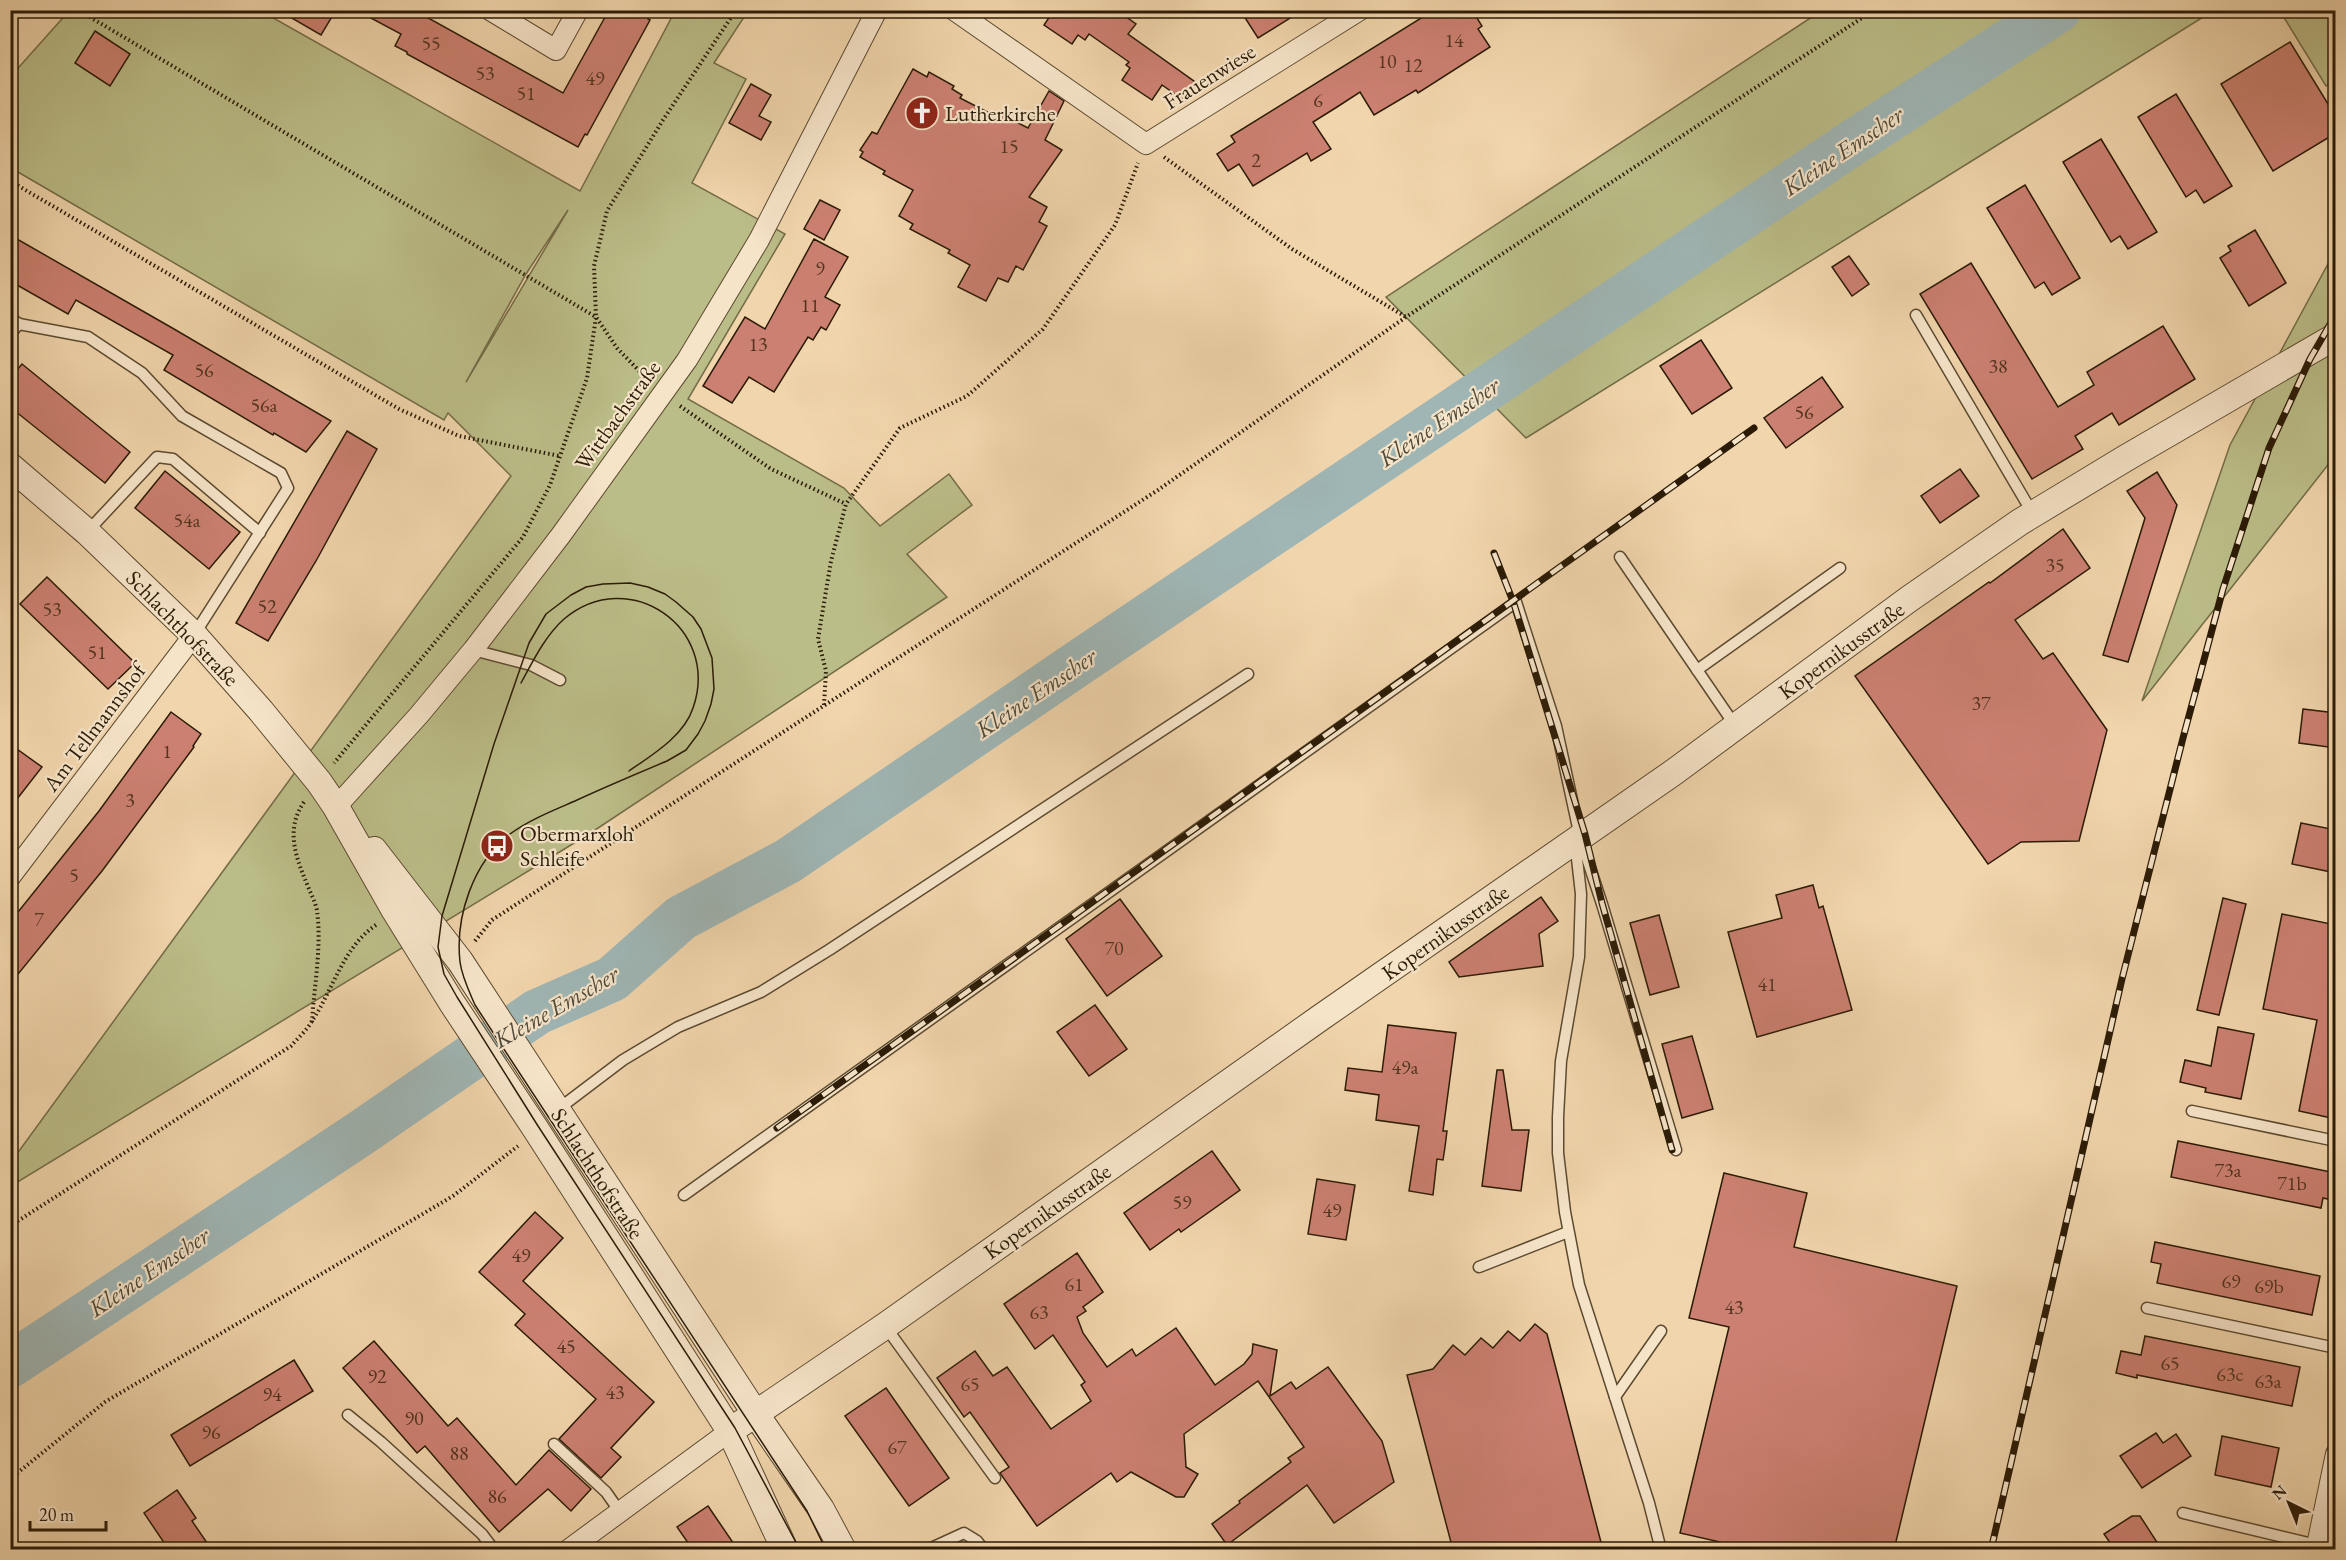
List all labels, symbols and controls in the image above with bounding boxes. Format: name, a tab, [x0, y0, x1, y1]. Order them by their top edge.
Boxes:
house number: 14	[1444, 27, 1464, 53]
house number: 55	[421, 30, 441, 56]
street label: Frauenwiese	[1158, 37, 1261, 116]
house number: 10	[1377, 48, 1397, 74]
house number: 12	[1403, 52, 1423, 78]
house number: 53	[475, 60, 495, 86]
house number: 49	[585, 65, 605, 91]
house number: 51	[516, 80, 536, 106]
house number: 6	[1313, 87, 1323, 113]
church icon: Lutherkirche	[904, 95, 940, 131]
water label: Kleine Emscher	[1775, 98, 1911, 203]
place label: Lutherkirche	[945, 99, 1056, 128]
house number: 15	[999, 133, 1019, 159]
house number: 2	[1251, 147, 1261, 173]
house number: 9	[815, 255, 825, 281]
house number: 11	[800, 292, 820, 318]
house number: 13	[748, 331, 768, 357]
house number: 38	[1988, 353, 2008, 379]
street label: Wittbachstraße	[568, 354, 667, 476]
house number: 56	[194, 357, 214, 383]
water label: Kleine Emscher	[1371, 369, 1507, 474]
house number: 56a	[250, 392, 278, 418]
house number: 56	[1794, 399, 1814, 425]
house number: 54a	[173, 507, 201, 533]
house number: 35	[2045, 552, 2065, 578]
street label: Schlachthofstraße	[120, 564, 246, 693]
house number: 52	[257, 593, 277, 619]
street label: Kopernikusstraße	[1772, 595, 1910, 706]
house number: 53	[42, 596, 62, 622]
house number: 51	[87, 639, 107, 665]
water label: Kleine Emscher	[968, 640, 1104, 745]
street label: Am Tellmannshof	[36, 655, 154, 798]
house number: 37	[1971, 690, 1991, 716]
house number: 1	[162, 738, 172, 764]
house number: 3	[125, 787, 135, 813]
place label: Obermarxloh Schleife	[520, 819, 634, 873]
bus stop icon: Obermarxloh Schleife	[479, 828, 515, 864]
house number: 5	[69, 862, 79, 888]
street label: Kopernikusstraße	[1376, 878, 1515, 987]
house number: 7	[34, 906, 44, 932]
house number: 70	[1104, 935, 1124, 961]
water label: Kleine Emscher	[487, 957, 626, 1055]
house number: 41	[1757, 971, 1777, 997]
house number: 49a	[1391, 1054, 1419, 1080]
street label: Schlachthofstraße	[544, 1102, 651, 1245]
street label: Kopernikusstraße	[978, 1157, 1117, 1266]
house number: 73a	[2214, 1157, 2242, 1183]
house number: 71b	[2277, 1170, 2307, 1196]
house number: 59	[1172, 1189, 1192, 1215]
house number: 49	[1322, 1197, 1342, 1223]
water label: Kleine Emscher	[81, 1219, 217, 1324]
house number: 49	[511, 1242, 531, 1268]
house number: 69	[2221, 1268, 2241, 1294]
house number: 61	[1064, 1271, 1084, 1297]
house number: 69b	[2254, 1273, 2284, 1299]
house number: 43	[1724, 1294, 1744, 1320]
house number: 63	[1029, 1299, 1049, 1325]
house number: 45	[556, 1333, 576, 1359]
house number: 65	[2160, 1350, 2180, 1376]
house number: 63c	[2216, 1361, 2244, 1387]
house number: 92	[367, 1363, 387, 1389]
house number: 63a	[2254, 1368, 2282, 1394]
house number: 65	[960, 1371, 980, 1397]
house number: 43	[605, 1379, 625, 1405]
house number: 94	[262, 1381, 282, 1407]
house number: 90	[404, 1405, 424, 1431]
house number: 96	[201, 1419, 221, 1445]
house number: 67	[887, 1434, 907, 1460]
house number: 88	[449, 1440, 469, 1466]
north arrow	[2259, 1473, 2319, 1533]
text: N	[2267, 1480, 2291, 1504]
house number: 86	[487, 1483, 507, 1509]
scale bar	[30, 1494, 106, 1532]
text: 20 m	[39, 1503, 74, 1526]

